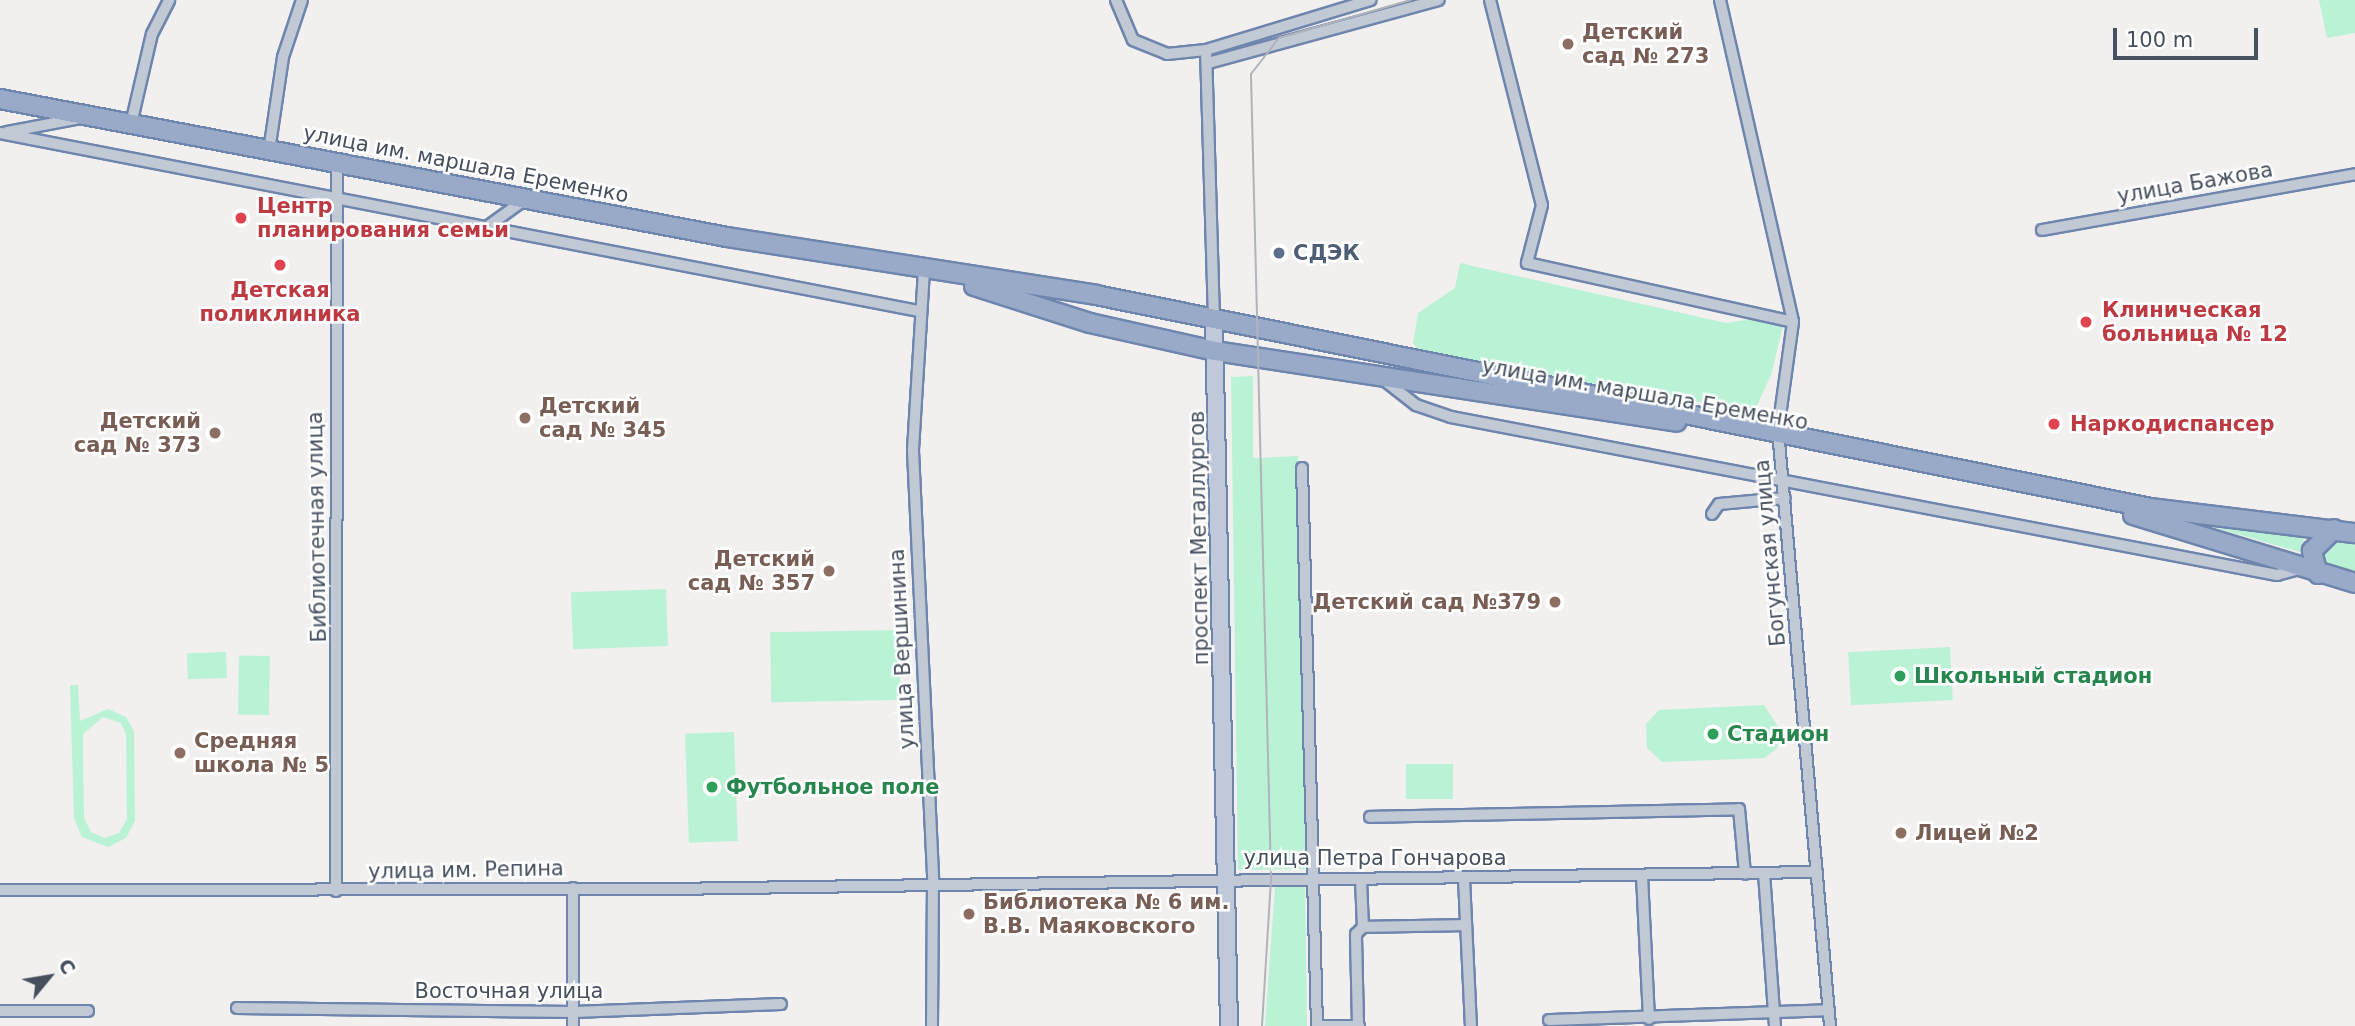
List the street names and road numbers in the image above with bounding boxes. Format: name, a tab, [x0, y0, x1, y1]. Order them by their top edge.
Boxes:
street label: улица им. маршала Еременко	[301, 120, 631, 208]
street label: улица Бажова	[2115, 157, 2275, 209]
street label: улица им. маршала Еременко	[1480, 353, 1810, 435]
street label: проспект Металлургов	[1184, 410, 1214, 666]
street label: Библиотечная улица	[302, 411, 332, 643]
street label: Богунская улица	[1749, 459, 1791, 647]
street label: улица Вершинина	[884, 548, 920, 750]
street label: улица Петра Гончарова	[1243, 845, 1507, 871]
street label: улица им. Репина	[368, 856, 564, 884]
street label: Восточная улица	[415, 978, 603, 1004]

